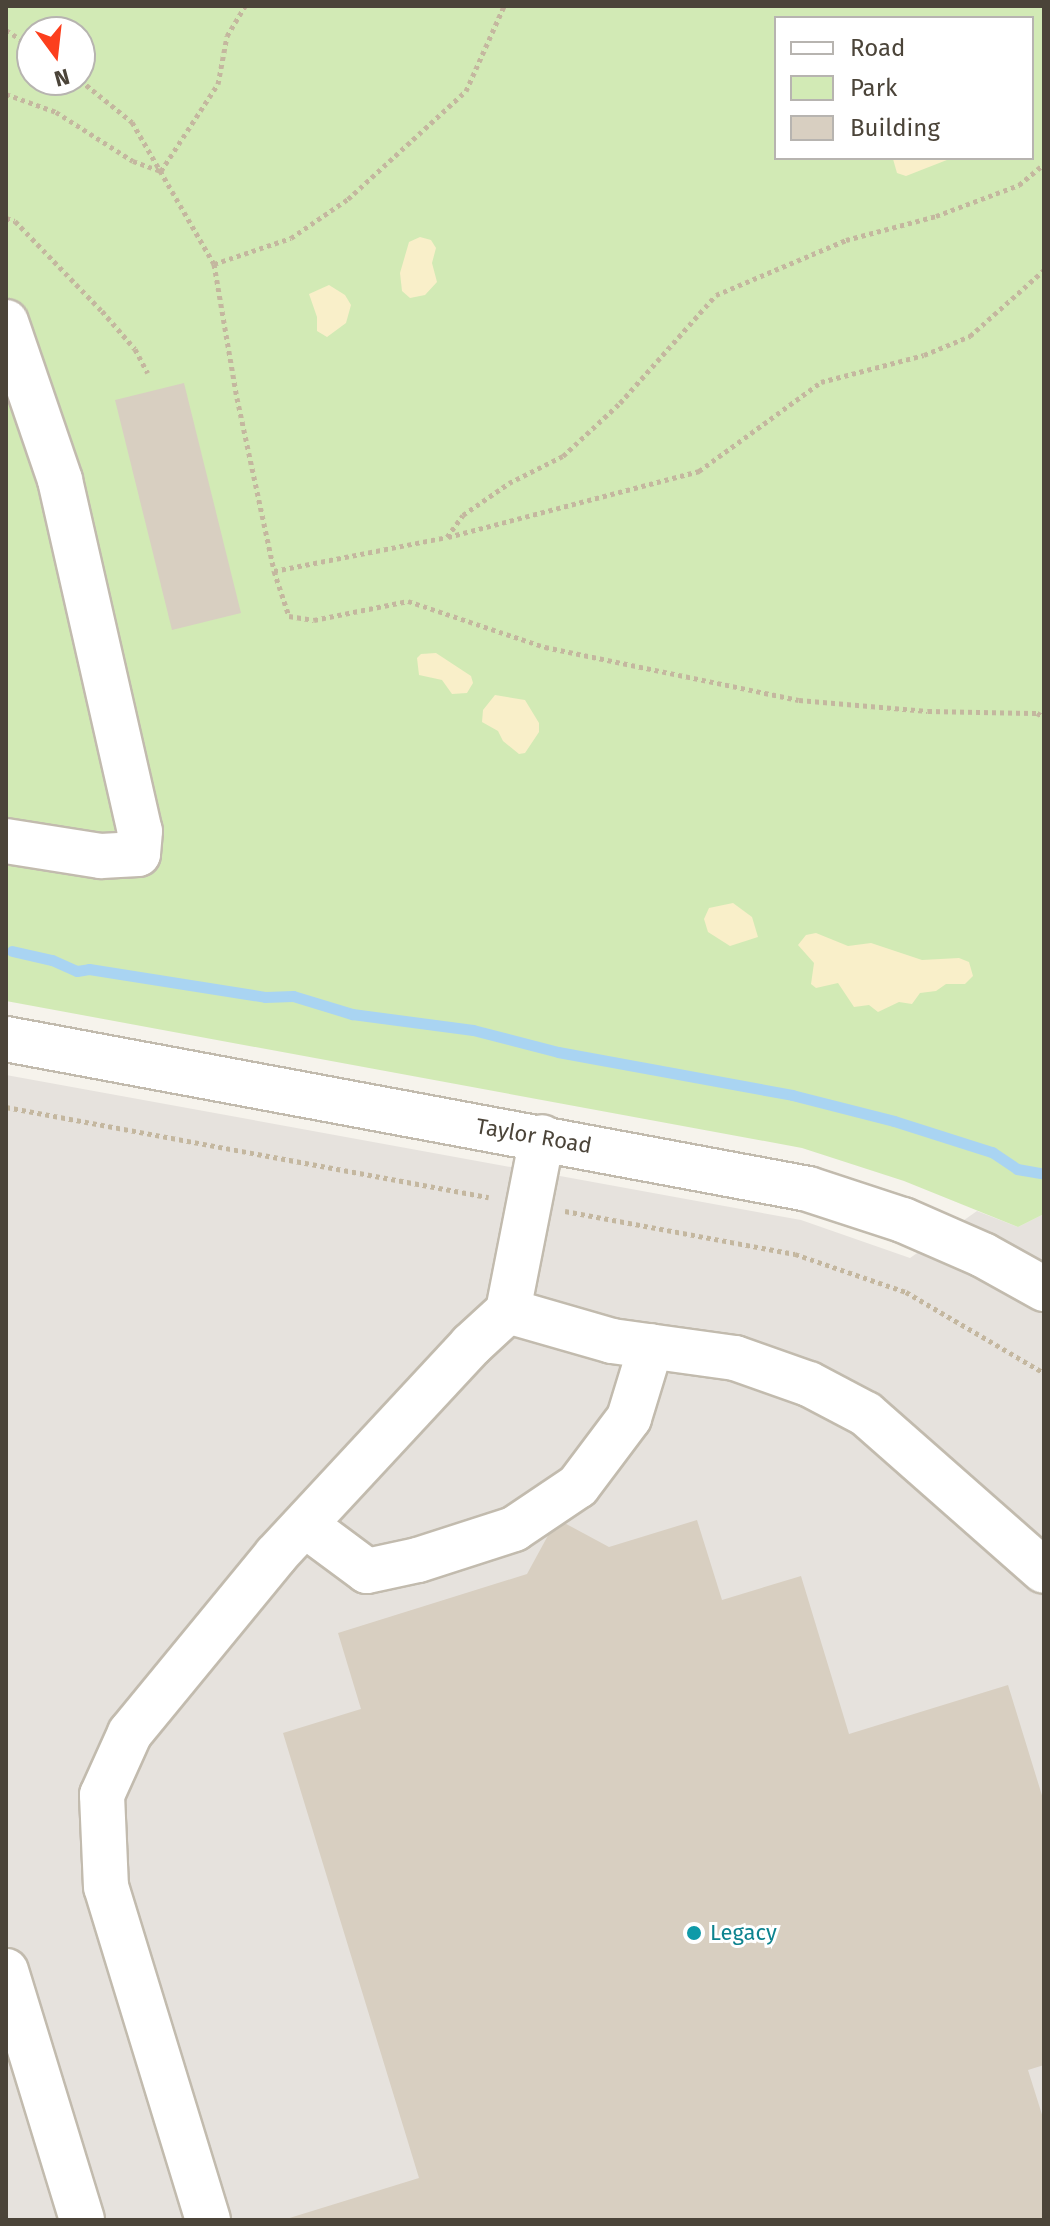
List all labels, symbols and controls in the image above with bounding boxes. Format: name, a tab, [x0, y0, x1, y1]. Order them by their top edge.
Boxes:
north arrow	[16, 16, 96, 96]
legend	[774, 16, 1034, 160]
text: Road	[850, 34, 905, 62]
text: N	[51, 63, 72, 93]
text: Park	[850, 74, 897, 102]
text: Building	[850, 114, 940, 142]
street label: Taylor Road	[474, 1113, 594, 1159]
place label: Legacy	[710, 1920, 777, 1946]
marker: Legacy	[685, 1924, 703, 1942]

